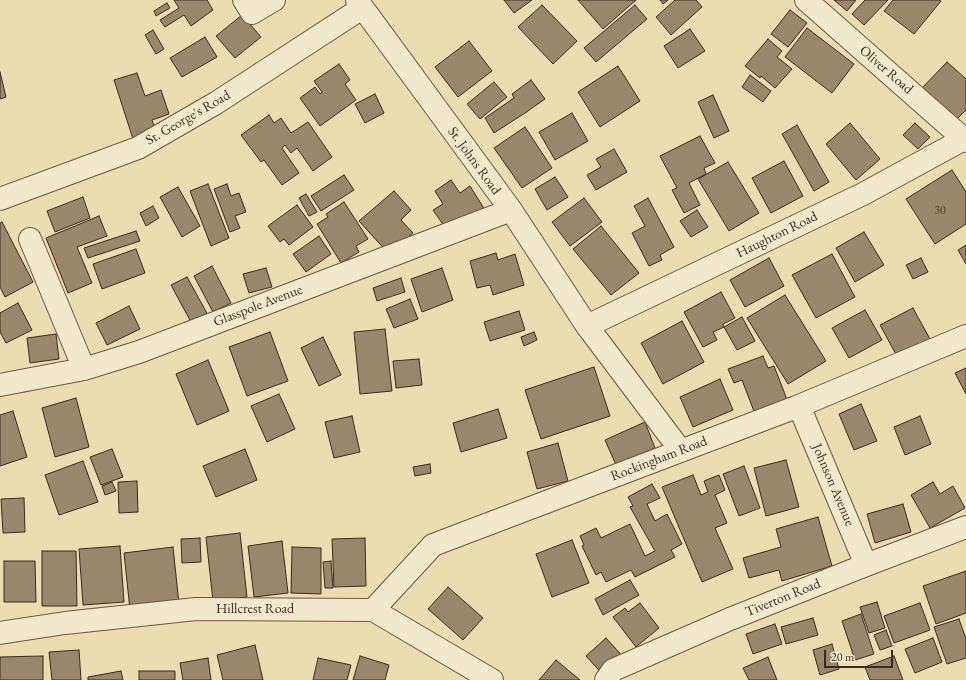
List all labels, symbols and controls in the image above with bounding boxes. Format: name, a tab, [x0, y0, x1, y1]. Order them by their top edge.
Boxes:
street label: Oliver Road	[856, 42, 916, 98]
street label: St. George's Road	[143, 87, 233, 149]
street label: St. Johns Road	[444, 124, 504, 198]
house number: 30	[934, 204, 946, 218]
street label: Haughton Road	[734, 208, 820, 262]
street label: Glasspole Avenue	[211, 281, 305, 331]
street label: Rockingham Road	[608, 433, 710, 485]
street label: Johnson Avenue	[808, 441, 858, 529]
street label: Tiverton Road	[743, 575, 823, 621]
street label: Hillcrest Road	[216, 601, 294, 617]
scale bar	[826, 642, 895, 668]
text: 20 m	[831, 649, 854, 665]

